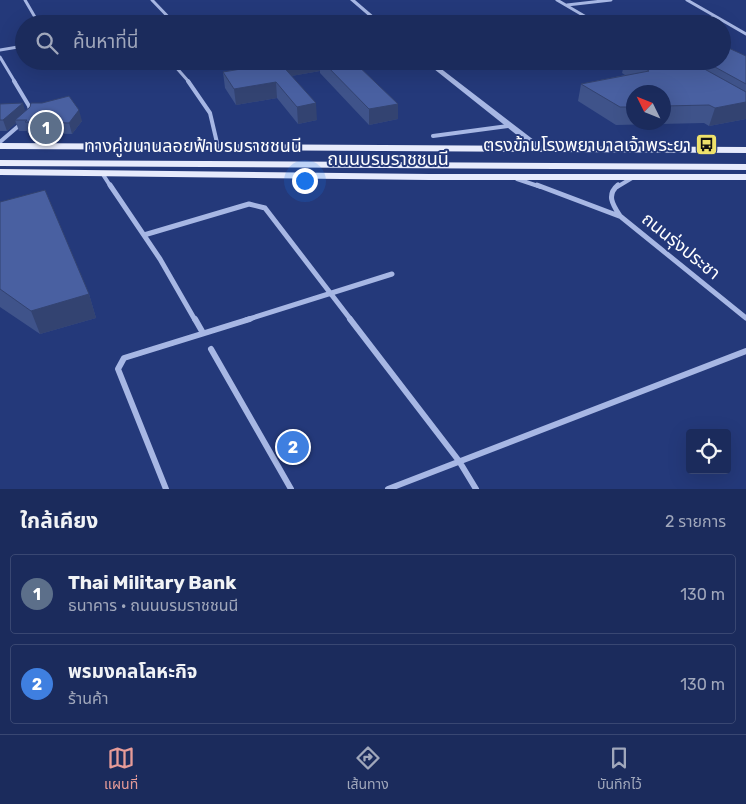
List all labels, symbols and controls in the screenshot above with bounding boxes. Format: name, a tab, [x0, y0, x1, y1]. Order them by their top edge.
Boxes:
search box	[15, 15, 731, 70]
icon: search	[33, 29, 61, 57]
text: ค้นหาที่นี่	[73, 30, 138, 53]
north arrow	[626, 85, 671, 130]
pin: 1	[30, 109, 62, 147]
bus stop icon: ตรงข้ามโรงพยาบาลเจ้าพระยา	[695, 133, 719, 157]
place label: ตรงข้ามโรงพยาบาลเจ้าพระยา	[483, 134, 691, 156]
street label: ทางคู่ขนานลอยฟ้าบรมราชชนนี	[84, 135, 302, 158]
street label: ถนนบรมราชชนนี	[327, 148, 449, 170]
your location	[292, 168, 318, 194]
street label: ถนนรุ่งประชา	[637, 208, 725, 284]
pin: 2	[277, 428, 309, 466]
map controls	[686, 429, 731, 474]
button: locate	[686, 429, 731, 474]
text: ใกล้เคียง	[20, 508, 98, 533]
text: 2 รายการ	[665, 512, 726, 531]
text: Thai Military Bank	[68, 571, 236, 594]
text: 1	[33, 585, 41, 604]
text: 130 m	[680, 585, 725, 604]
text: ธนาคาร · ถนนบรมราชชนนี	[68, 596, 238, 615]
text: พรมงคลโลหะกิจ	[68, 660, 197, 683]
text: 2	[32, 675, 42, 694]
text: 130 m	[680, 675, 725, 694]
text: ร้านค้า	[68, 689, 108, 708]
tab: แผนที่	[104, 744, 138, 795]
tab: เส้นทาง	[346, 744, 389, 795]
tab: บันทึกไว้	[597, 744, 642, 795]

